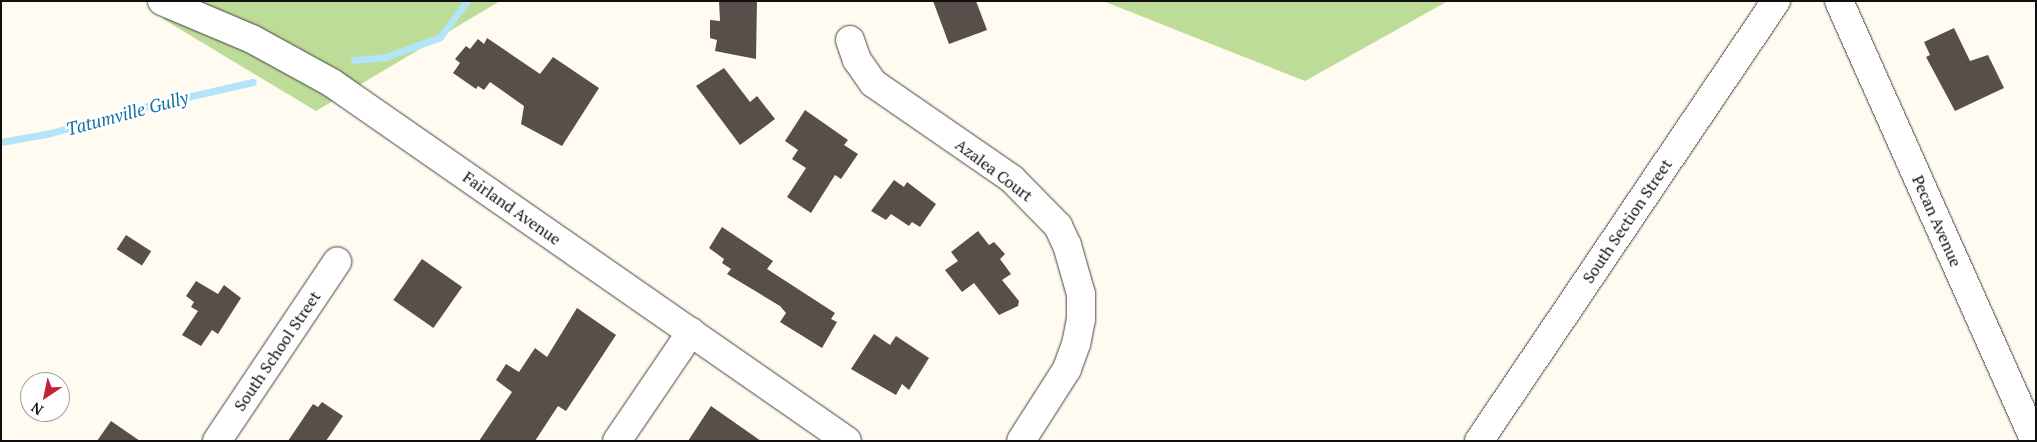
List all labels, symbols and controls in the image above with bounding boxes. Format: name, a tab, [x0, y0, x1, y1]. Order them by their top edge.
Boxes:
water label: Tatumville Gully	[63, 86, 191, 140]
street label: Azalea Court	[952, 135, 1036, 205]
street label: South Section Street	[1578, 155, 1676, 287]
street label: Fairland Avenue	[459, 167, 565, 249]
street label: Pecan Avenue	[1908, 172, 1966, 270]
street label: South School Street	[230, 287, 324, 415]
north arrow	[20, 372, 70, 422]
text: N	[27, 398, 47, 420]

